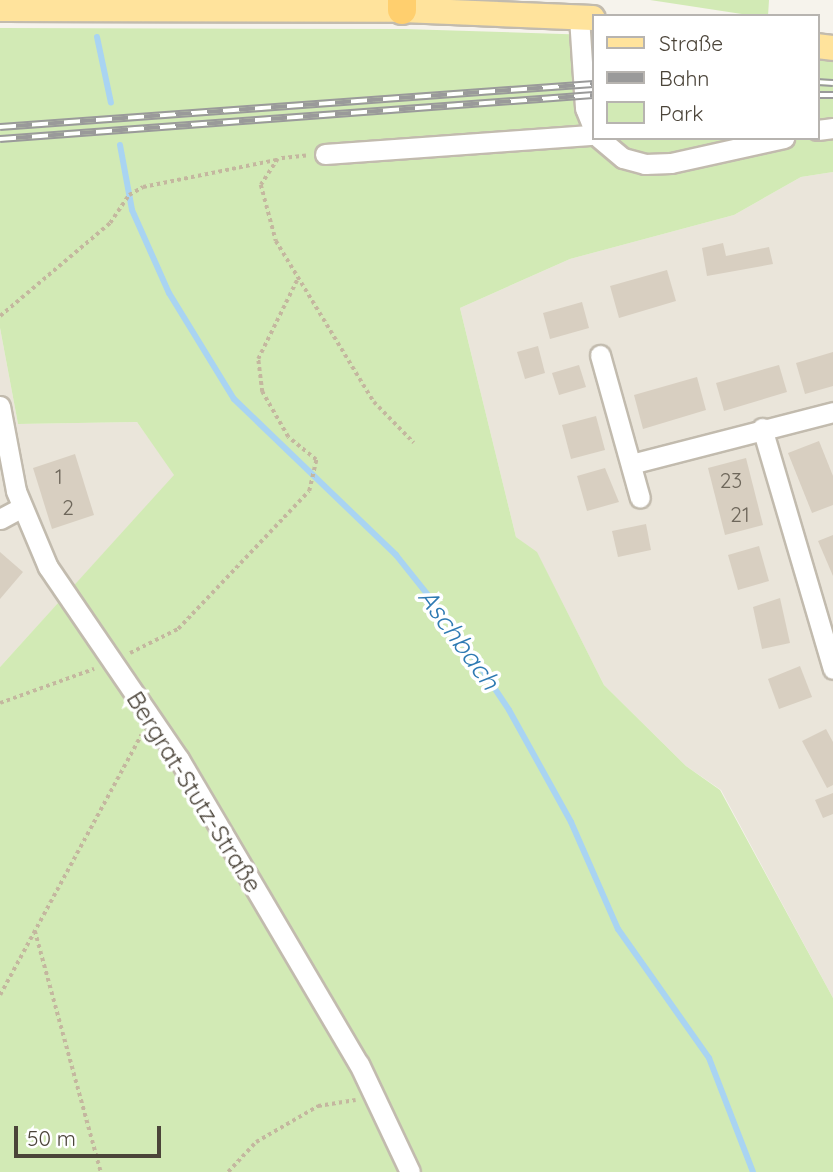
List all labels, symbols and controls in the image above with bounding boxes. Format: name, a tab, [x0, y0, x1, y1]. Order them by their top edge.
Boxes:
legend	[592, 14, 819, 140]
text: Straße	[659, 30, 723, 56]
text: Bahn	[659, 65, 709, 91]
text: Park	[659, 100, 703, 126]
house number: 1	[55, 463, 63, 489]
house number: 23	[720, 467, 742, 493]
house number: 2	[62, 494, 74, 520]
house number: 21	[730, 501, 750, 527]
water label: Aschbach	[412, 583, 506, 695]
street label: Bergrat-Stutz-Straße	[120, 686, 268, 898]
scale bar	[18, 1112, 164, 1156]
text: 50 m	[27, 1125, 76, 1151]

